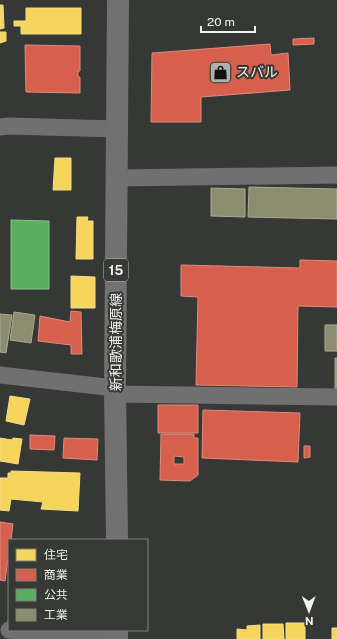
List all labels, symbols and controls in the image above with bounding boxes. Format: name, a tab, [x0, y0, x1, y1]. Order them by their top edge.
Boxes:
scale bar	[201, 8, 255, 34]
text: 20 m	[207, 15, 235, 29]
shop icon: スバル	[207, 59, 233, 85]
place label: スバル	[236, 64, 278, 80]
road number: 15	[104, 259, 128, 281]
street label: 新和歌浦梅原線	[108, 293, 124, 391]
legend	[8, 539, 148, 631]
text: 住宅	[44, 548, 68, 562]
text: 商業	[44, 568, 68, 582]
text: 公共	[44, 588, 68, 602]
north arrow	[289, 591, 329, 631]
text: 工業	[44, 608, 68, 622]
text: N	[305, 615, 314, 627]

